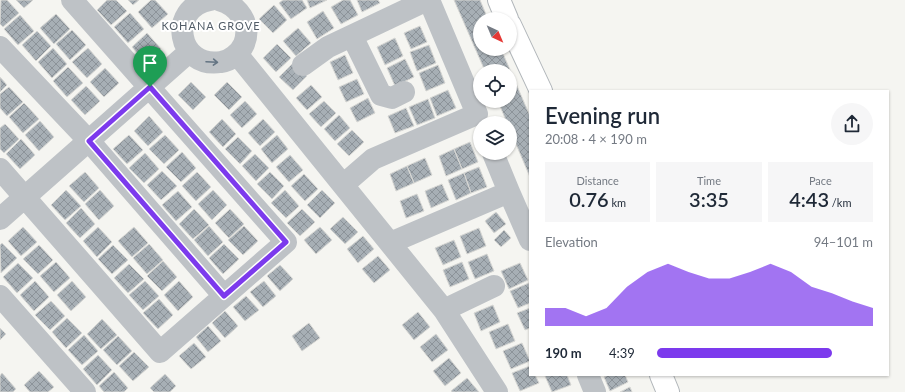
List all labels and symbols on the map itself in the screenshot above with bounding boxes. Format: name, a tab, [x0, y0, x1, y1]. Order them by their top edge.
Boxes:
north arrow	[473, 12, 517, 56]
district label: KOHANA GROVE	[162, 19, 261, 32]
pin	[133, 46, 167, 87]
one-way arrow	[205, 58, 218, 66]

